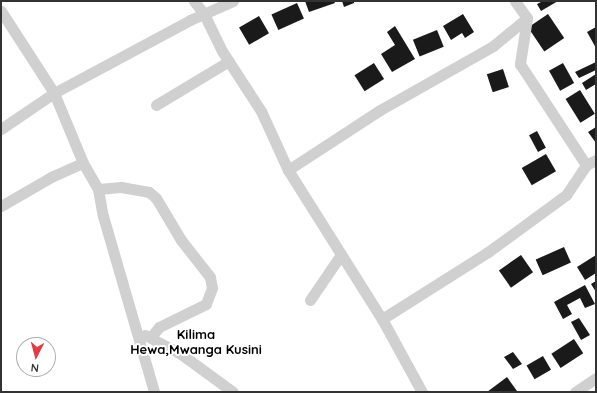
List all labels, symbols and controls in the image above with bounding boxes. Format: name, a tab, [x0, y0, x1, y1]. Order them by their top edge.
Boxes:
district label: Kilima Hewa,Mwanga Kusini	[130, 327, 262, 358]
north arrow	[16, 337, 56, 377]
text: N	[30, 361, 40, 375]

